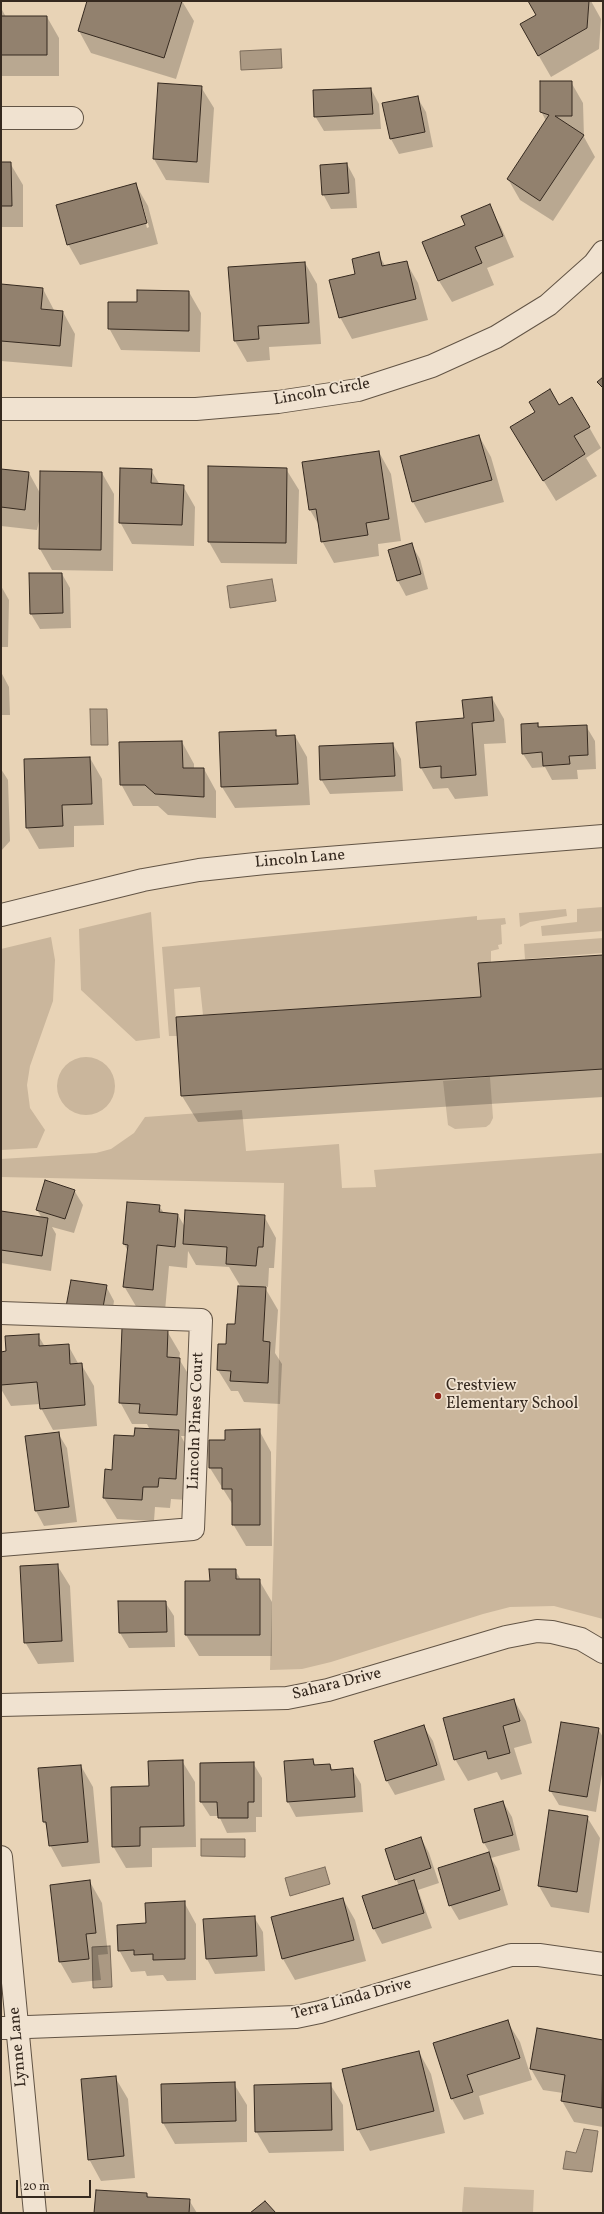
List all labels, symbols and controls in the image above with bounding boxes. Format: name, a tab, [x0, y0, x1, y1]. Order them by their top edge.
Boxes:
street label: Lincoln Circle	[272, 375, 372, 411]
street label: Lincoln Lane	[254, 846, 346, 874]
street label: Lincoln Pines Court	[185, 1352, 209, 1490]
place label: Crestview Elementary School	[446, 1377, 578, 1415]
marker: Crestview Elementary School	[433, 1391, 443, 1401]
street label: Sahara Drive	[290, 1665, 384, 1705]
street label: Terra Linda Drive	[290, 1975, 414, 2025]
street label: Lynne Lane	[6, 2006, 32, 2088]
scale bar	[18, 2172, 93, 2198]
text: 20 m	[23, 2179, 50, 2195]

